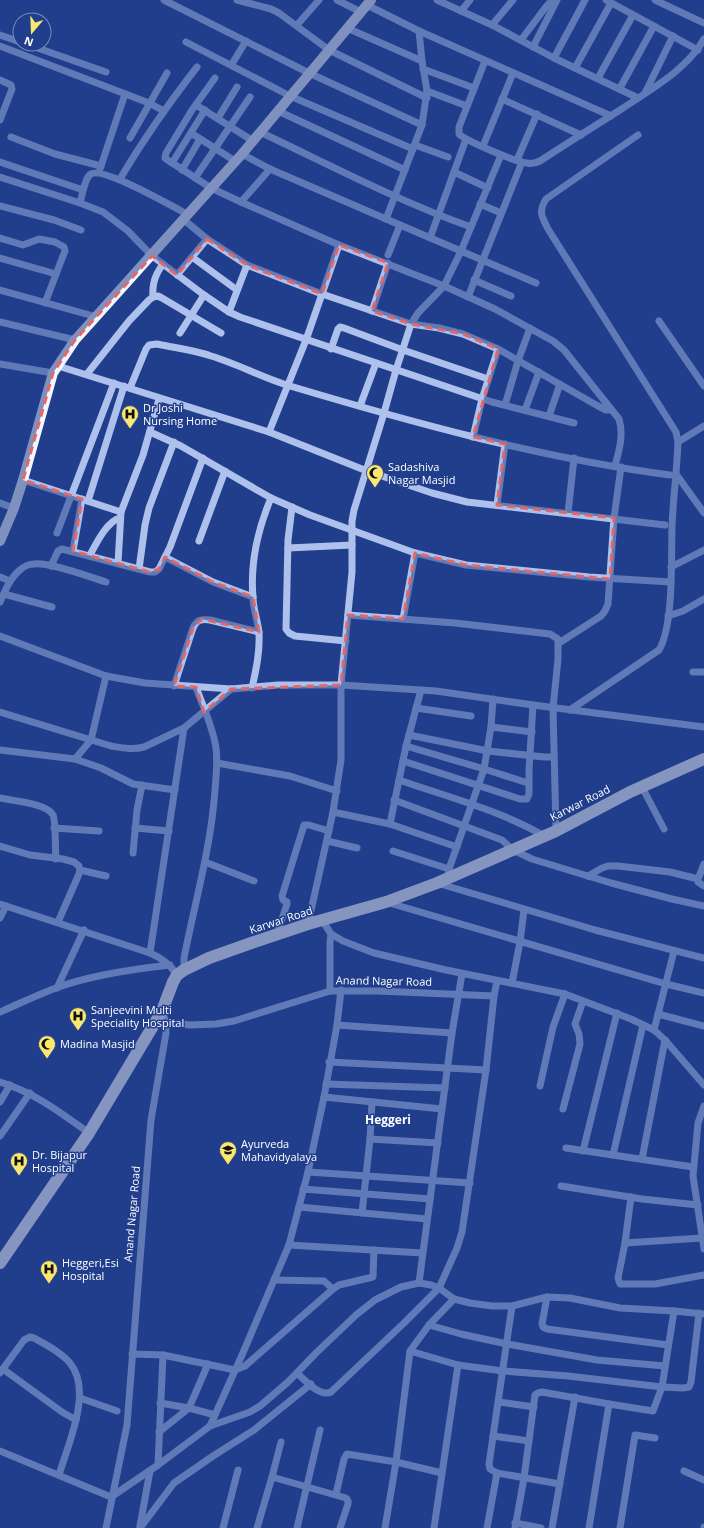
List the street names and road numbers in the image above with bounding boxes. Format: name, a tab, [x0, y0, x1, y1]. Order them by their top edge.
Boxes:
street label: Karwar Road	[547, 781, 612, 824]
street label: Karwar Road	[247, 902, 314, 937]
street label: Anand Nagar Road	[336, 972, 432, 989]
street label: Anand Nagar Road	[120, 1165, 143, 1263]

